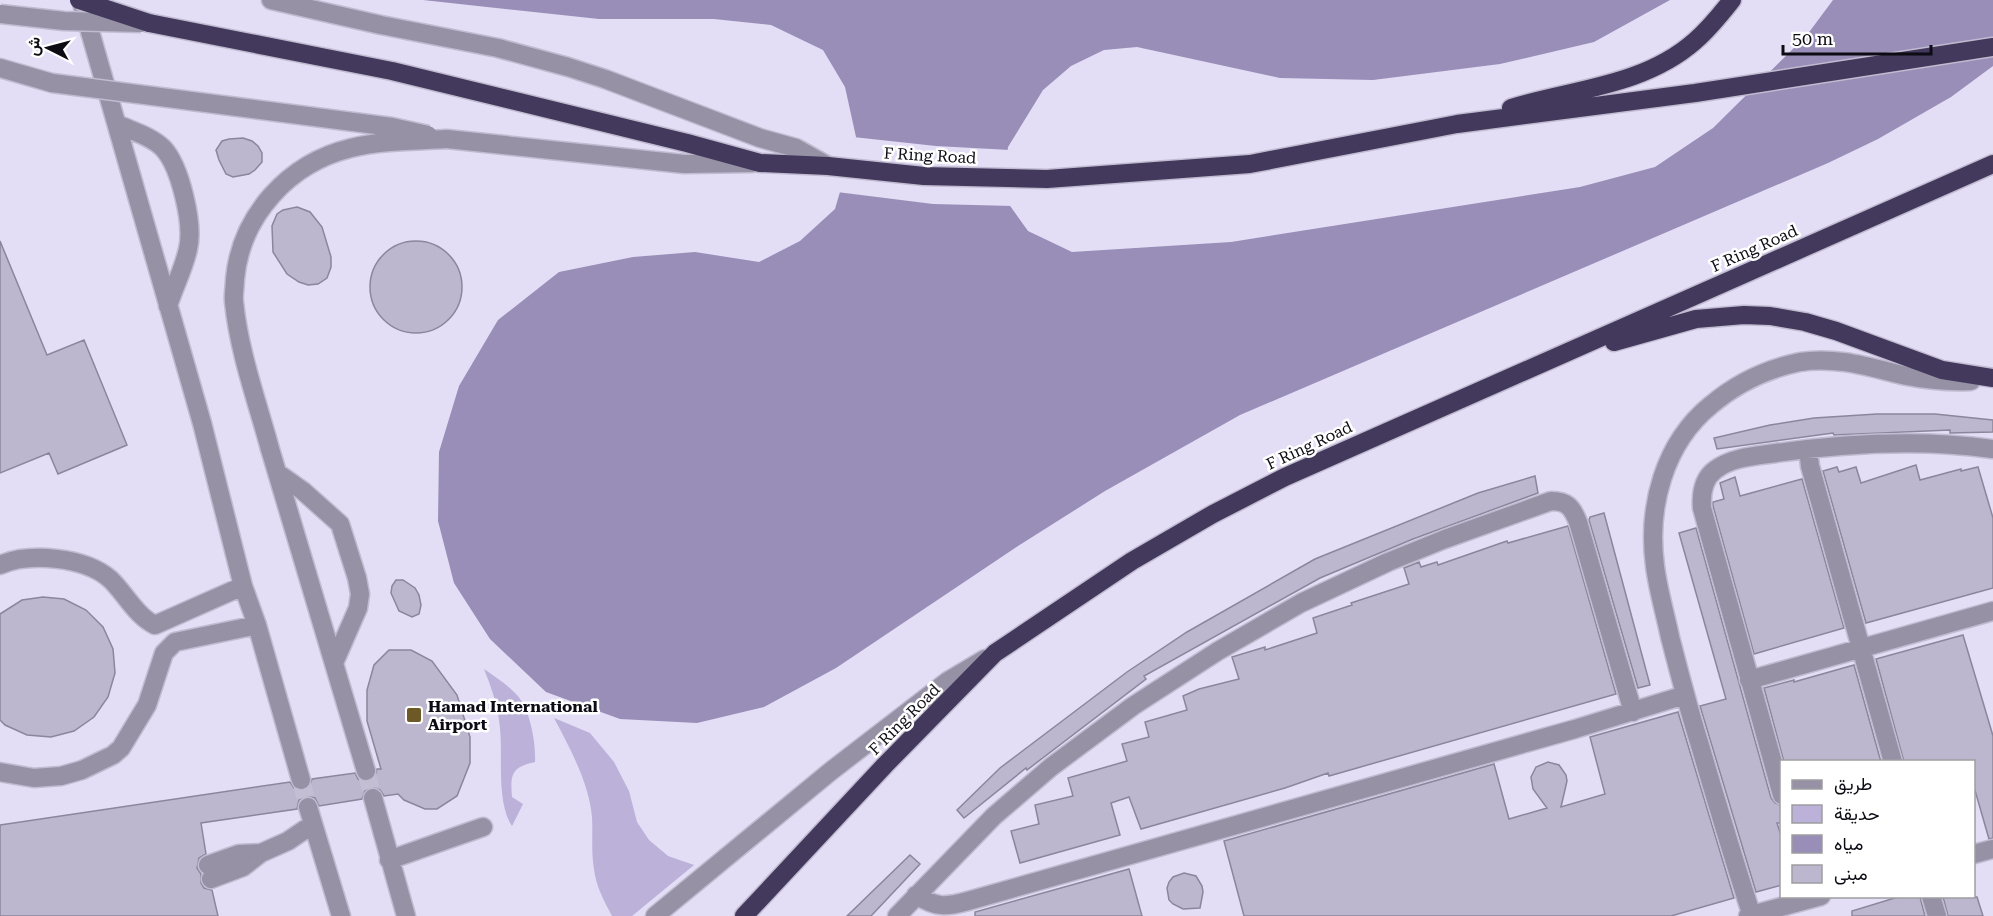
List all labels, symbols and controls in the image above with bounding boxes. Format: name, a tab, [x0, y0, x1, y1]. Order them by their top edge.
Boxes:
north arrow	[18, 18, 78, 78]
scale bar	[1783, 18, 1932, 56]
text: 50 m	[1792, 28, 1833, 49]
text: ش	[23, 36, 44, 57]
street label: F Ring Road	[883, 144, 977, 167]
street label: F Ring Road	[1708, 221, 1800, 276]
street label: F Ring Road	[1263, 417, 1355, 474]
street label: F Ring Road	[865, 680, 944, 759]
place label: Hamad International Airport	[428, 697, 598, 734]
marker: Hamad International Airport	[405, 706, 423, 724]
legend	[1780, 760, 1975, 898]
text: طريق	[1834, 773, 1872, 795]
text: حديقة	[1834, 803, 1880, 824]
text: مياه	[1834, 833, 1863, 854]
text: مبنى	[1834, 863, 1868, 885]

